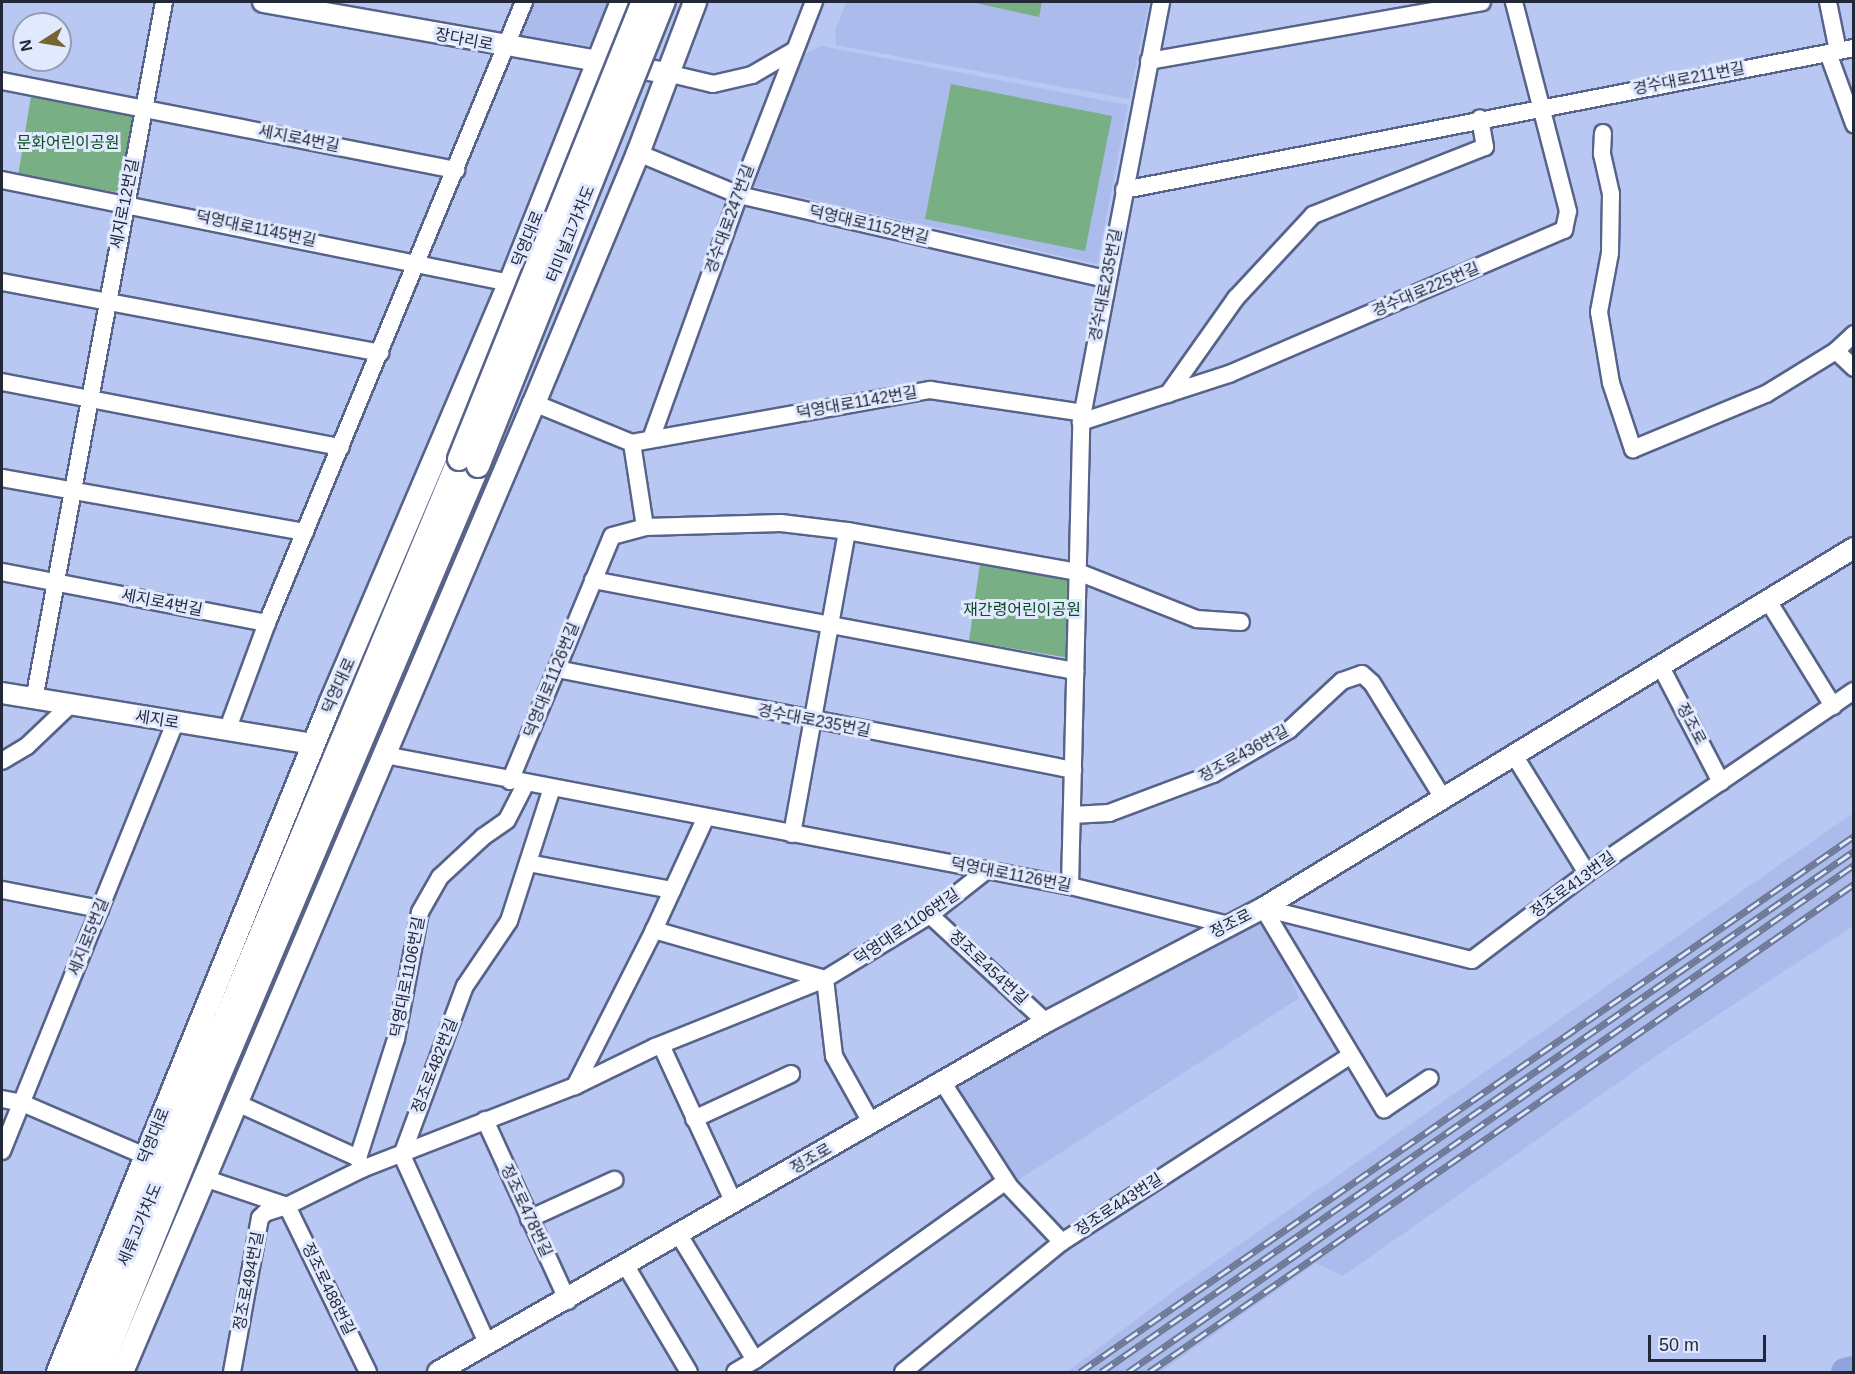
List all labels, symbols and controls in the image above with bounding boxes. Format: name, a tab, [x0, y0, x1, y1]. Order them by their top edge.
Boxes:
north arrow	[12, 12, 72, 72]
street label: 장다리로	[433, 25, 495, 55]
text: N	[16, 38, 35, 53]
street label: 경수대로211번길	[1631, 59, 1747, 99]
street label: 세지로4번길	[257, 122, 341, 156]
park label: 문화어린이공원	[16, 133, 120, 153]
street label: 세지로12번길	[107, 157, 143, 251]
street label: 경수대로247번길	[701, 162, 759, 276]
street label: 터미널고가차도	[543, 183, 599, 285]
street label: 덕영대로1152번길	[807, 202, 931, 248]
street label: 덕영대로1145번길	[194, 207, 318, 251]
street label: 덕영대로	[508, 208, 548, 270]
street label: 경수대로235번길	[1086, 227, 1126, 343]
street label: 경수대로225번길	[1369, 259, 1483, 321]
street label: 덕영대로1142번길	[795, 383, 919, 423]
street label: 세지로4번길	[120, 586, 204, 620]
park label: 재간령어린이공원	[963, 600, 1081, 620]
street label: 덕영대로1126번길	[520, 620, 584, 740]
street label: 덕영대로	[318, 655, 360, 717]
street label: 정조로	[1672, 700, 1710, 748]
street label: 경수대로235번길	[756, 701, 872, 741]
street label: 세지로	[134, 707, 180, 733]
street label: 정조로436번길	[1195, 721, 1293, 787]
street label: 정조로413번길	[1527, 848, 1619, 922]
street label: 덕영대로1126번길	[949, 854, 1073, 896]
street label: 덕영대로1106번길	[851, 885, 963, 969]
street label: 세지로5번길	[65, 895, 113, 979]
street label: 정조로	[1207, 905, 1255, 943]
street label: 덕영대로1106번길	[387, 915, 429, 1039]
street label: 정조로454번길	[945, 927, 1031, 1009]
street label: 정조로482번길	[408, 1016, 462, 1116]
street label: 덕영대로	[134, 1105, 174, 1167]
street label: 정조로	[787, 1140, 835, 1178]
street label: 정조로478번길	[496, 1161, 556, 1261]
street label: 정조로443번길	[1072, 1170, 1166, 1240]
street label: 세류고가차도	[114, 1181, 166, 1269]
street label: 정조로494번길	[230, 1230, 268, 1332]
street label: 정조로488번길	[297, 1240, 359, 1338]
scale bar	[1651, 1323, 1770, 1361]
text: 50 m	[1659, 1335, 1699, 1355]

